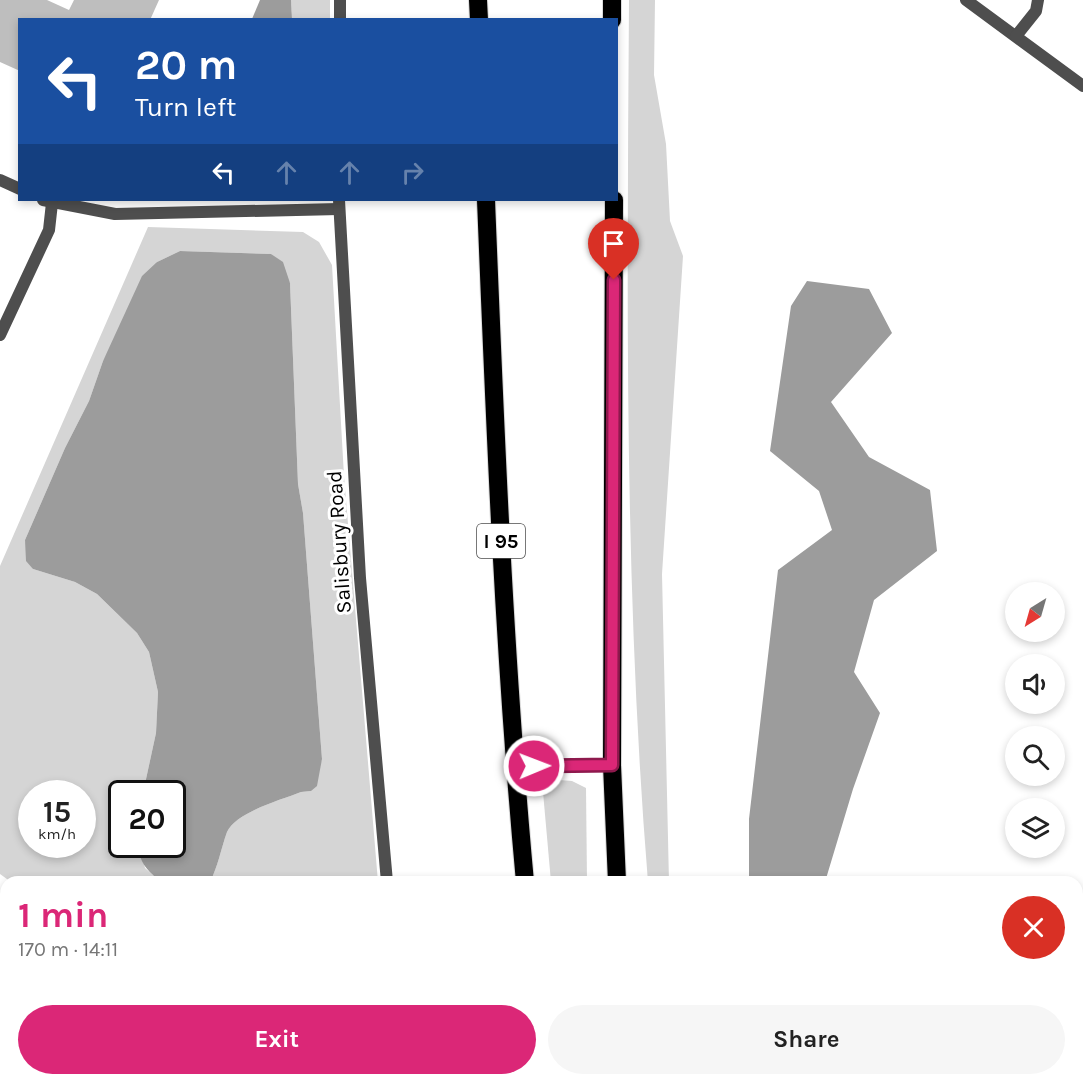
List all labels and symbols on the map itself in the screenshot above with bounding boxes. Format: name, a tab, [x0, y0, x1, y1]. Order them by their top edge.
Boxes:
pin	[588, 218, 639, 280]
street label: Salisbury Road	[322, 470, 356, 614]
road number: I 95	[477, 524, 525, 558]
north arrow	[1005, 582, 1065, 642]
position arrow	[502, 734, 566, 798]
speed limit sign: 20	[108, 780, 186, 858]

